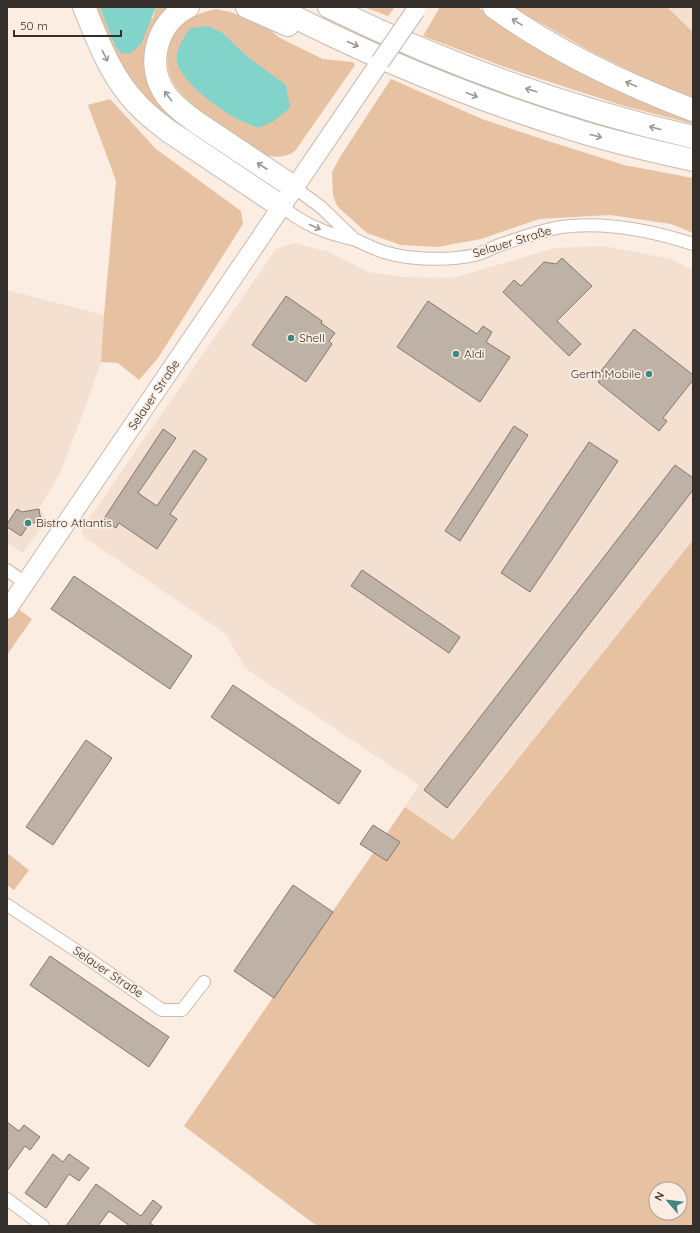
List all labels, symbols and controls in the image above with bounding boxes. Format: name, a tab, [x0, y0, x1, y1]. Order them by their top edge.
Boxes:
scale bar	[14, 12, 121, 38]
text: 50 m	[20, 18, 48, 33]
one-way arrow	[511, 18, 523, 26]
one-way arrow	[346, 41, 358, 48]
one-way arrow	[102, 50, 109, 62]
one-way arrow	[626, 80, 638, 88]
one-way arrow	[525, 86, 537, 94]
one-way arrow	[163, 91, 172, 102]
one-way arrow	[466, 91, 478, 99]
one-way arrow	[649, 124, 662, 131]
one-way arrow	[589, 132, 602, 140]
one-way arrow	[257, 162, 268, 170]
street label: Selauer Straße	[471, 222, 553, 261]
one-way arrow	[308, 224, 320, 232]
place label: Shell	[299, 330, 325, 345]
marker: Shell	[286, 333, 296, 343]
place label: Aldi	[464, 346, 484, 361]
marker: Aldi	[451, 349, 461, 359]
street label: Selauer Straße	[125, 357, 183, 433]
place label: Gerth Mobile	[571, 366, 641, 381]
marker: Gerth Mobile	[644, 369, 654, 379]
place label: Bistro Atlantis	[36, 515, 112, 530]
marker: Bistro Atlantis	[23, 518, 33, 528]
street label: Selauer Straße	[70, 943, 146, 1001]
north arrow	[648, 1181, 688, 1221]
text: N	[651, 1189, 667, 1203]

